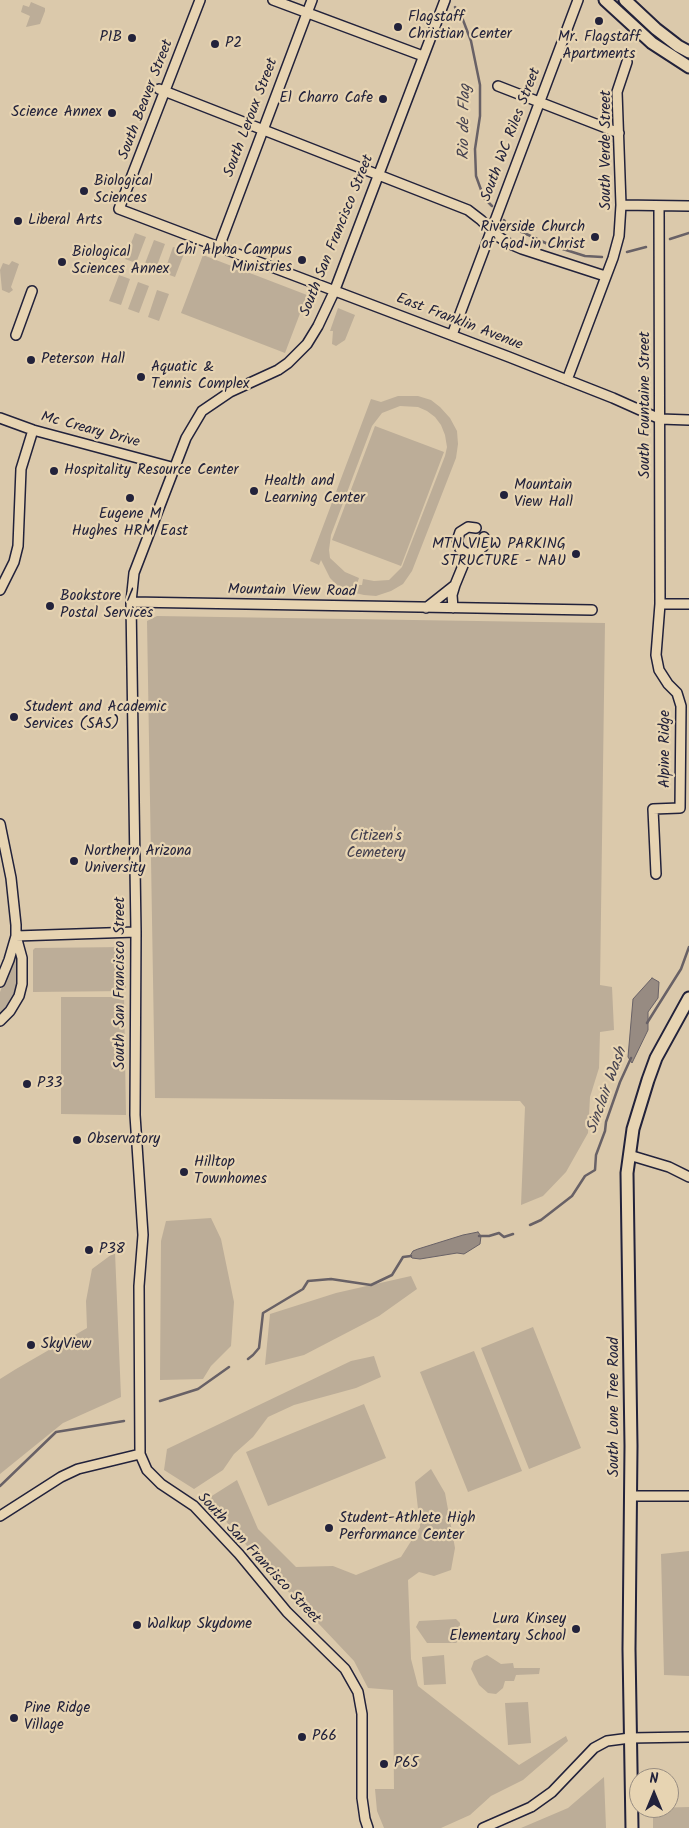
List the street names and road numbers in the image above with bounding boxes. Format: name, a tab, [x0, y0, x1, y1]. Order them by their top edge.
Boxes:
street label: South Beaver Street	[116, 37, 178, 163]
street label: South Leroux Street	[221, 56, 283, 180]
street label: South WC Riles Street	[478, 66, 546, 204]
street label: South Verde Street	[598, 90, 616, 210]
street label: South San Francisco Street	[297, 152, 379, 320]
street label: East Franklin Avenue	[393, 291, 525, 355]
street label: South Fountaine Street	[637, 332, 655, 478]
street label: Mc Creary Drive	[39, 409, 141, 453]
street label: Mountain View Road	[227, 582, 357, 602]
street label: Alpine Ridge	[657, 710, 675, 788]
street label: South San Francisco Street	[112, 897, 130, 1069]
street label: South Lone Tree Road	[606, 1337, 624, 1477]
street label: South San Francisco Street	[192, 1490, 324, 1628]

